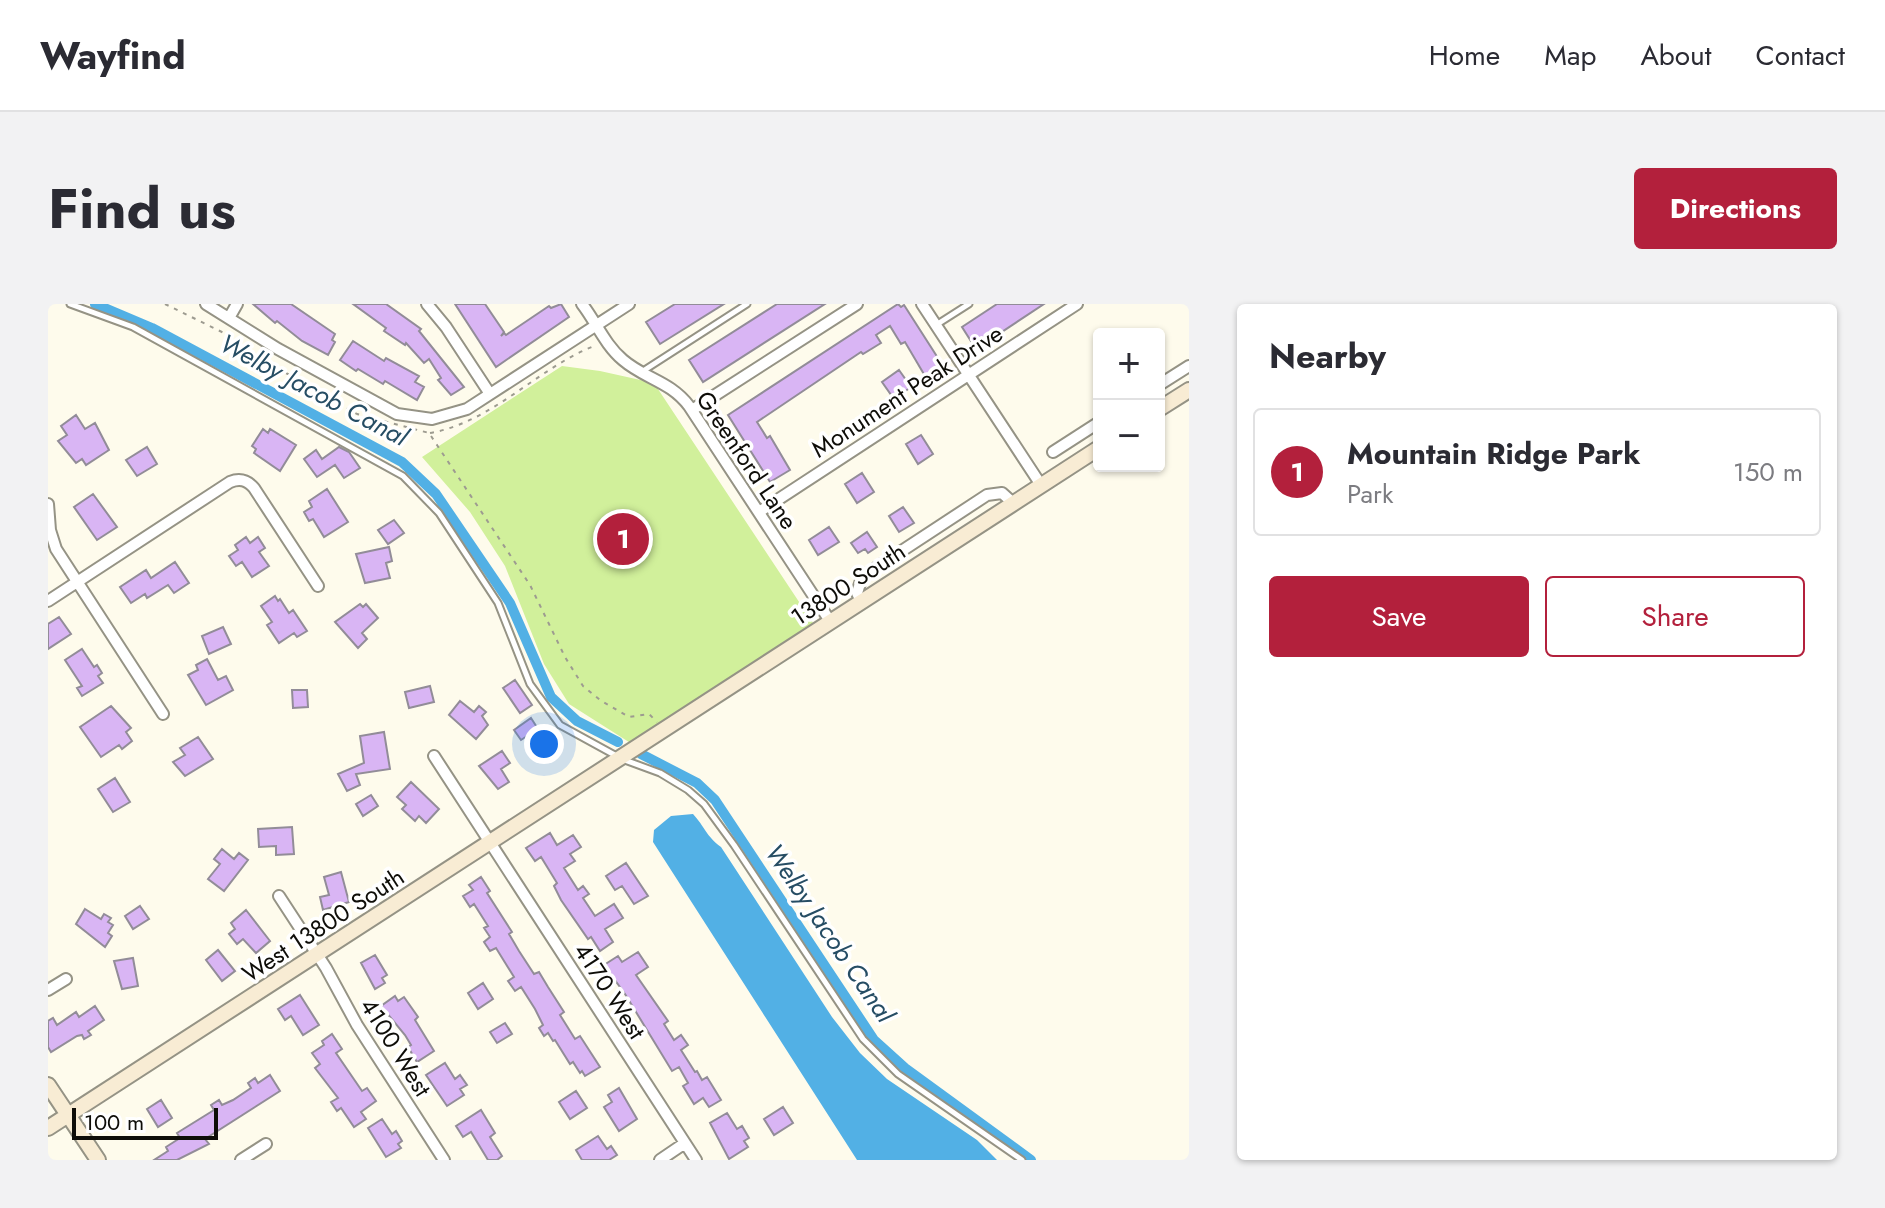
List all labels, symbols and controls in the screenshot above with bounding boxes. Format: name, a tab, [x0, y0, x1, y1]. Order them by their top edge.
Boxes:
text: Wayfind	[40, 28, 186, 83]
text: Home	[1429, 35, 1500, 76]
text: Map	[1544, 35, 1596, 76]
text: About	[1640, 35, 1712, 76]
text: Contact	[1756, 35, 1845, 76]
text: Find us	[48, 168, 236, 249]
button: Directions	[1634, 168, 1837, 249]
street label: Monument Peak Drive	[804, 316, 1010, 466]
water label: Welby Jacob Canal	[213, 324, 416, 456]
map controls	[1093, 328, 1165, 472]
button: +	[1093, 328, 1165, 400]
text: Nearby	[1269, 332, 1386, 381]
street label: Greenford Lane	[688, 384, 806, 536]
button: −	[1093, 400, 1165, 472]
text: Mountain Ridge Park	[1347, 432, 1640, 475]
text: 1	[1290, 453, 1304, 491]
text: 150 m	[1733, 453, 1803, 491]
text: Park	[1347, 475, 1393, 513]
pin: 1	[597, 509, 649, 569]
street label: 13800 South	[784, 534, 912, 634]
button: Save	[1269, 576, 1529, 657]
button: Share	[1545, 576, 1805, 657]
your location	[524, 724, 564, 764]
water label: Welby Jacob Canal	[756, 836, 905, 1031]
street label: West 13800 South	[235, 859, 411, 991]
street label: 4170 West	[566, 936, 654, 1046]
street label: 4100 West	[352, 991, 440, 1103]
scale bar	[72, 1104, 218, 1140]
text: 100 m	[84, 1106, 144, 1138]

